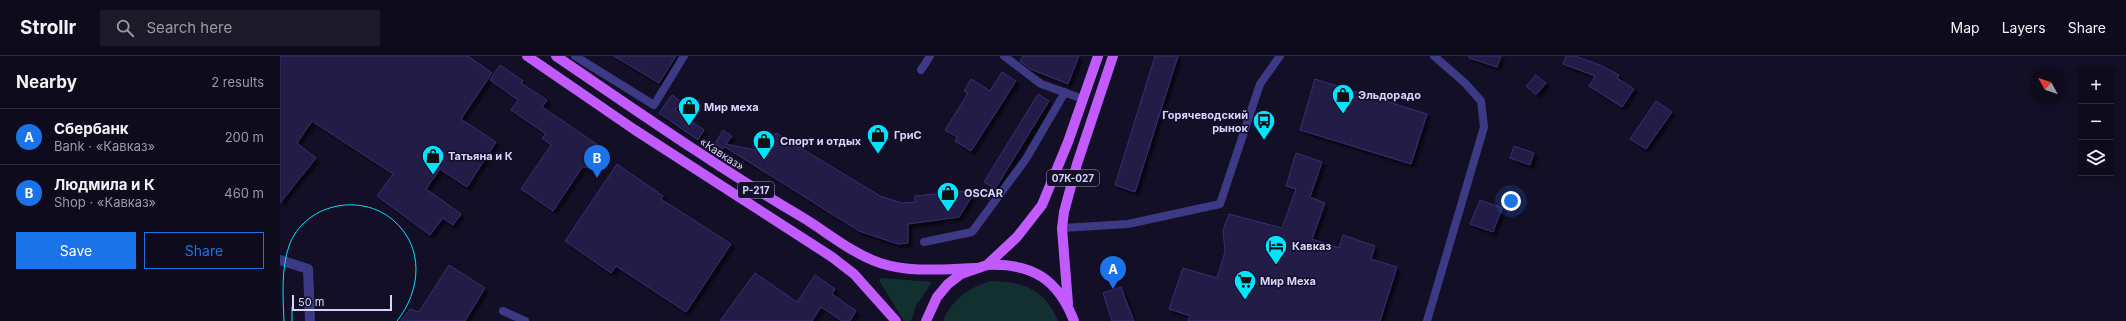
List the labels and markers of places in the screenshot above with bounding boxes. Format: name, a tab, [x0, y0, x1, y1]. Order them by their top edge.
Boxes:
shop icon: Эльдорадо	[1330, 82, 1356, 115]
place label: Эльдорадо	[1358, 88, 1421, 102]
shop icon: Мир меха	[676, 94, 702, 127]
place label: Мир меха	[704, 100, 759, 114]
place label: Горячеводский рынок	[1162, 108, 1249, 135]
bus stop icon: Горячеводский рынок	[1251, 108, 1277, 141]
shop icon: ГриС	[865, 122, 891, 155]
shop icon: Спорт и отдых	[751, 128, 777, 161]
place label: ГриС	[894, 128, 922, 142]
place label: Спорт и отдых	[780, 134, 862, 148]
shop icon: Татьяна и К	[420, 143, 446, 176]
pin: B	[584, 145, 610, 178]
place label: Татьяна и К	[448, 149, 513, 163]
shop icon: OSCAR	[935, 180, 961, 213]
place label: OSCAR	[964, 186, 1003, 200]
hotel icon: Кавказ	[1263, 233, 1289, 266]
place label: Кавказ	[1292, 239, 1331, 253]
pin: A	[1100, 256, 1126, 289]
supermarket icon: Мир Меха	[1232, 268, 1258, 301]
place label: Мир Меха	[1260, 274, 1316, 288]

